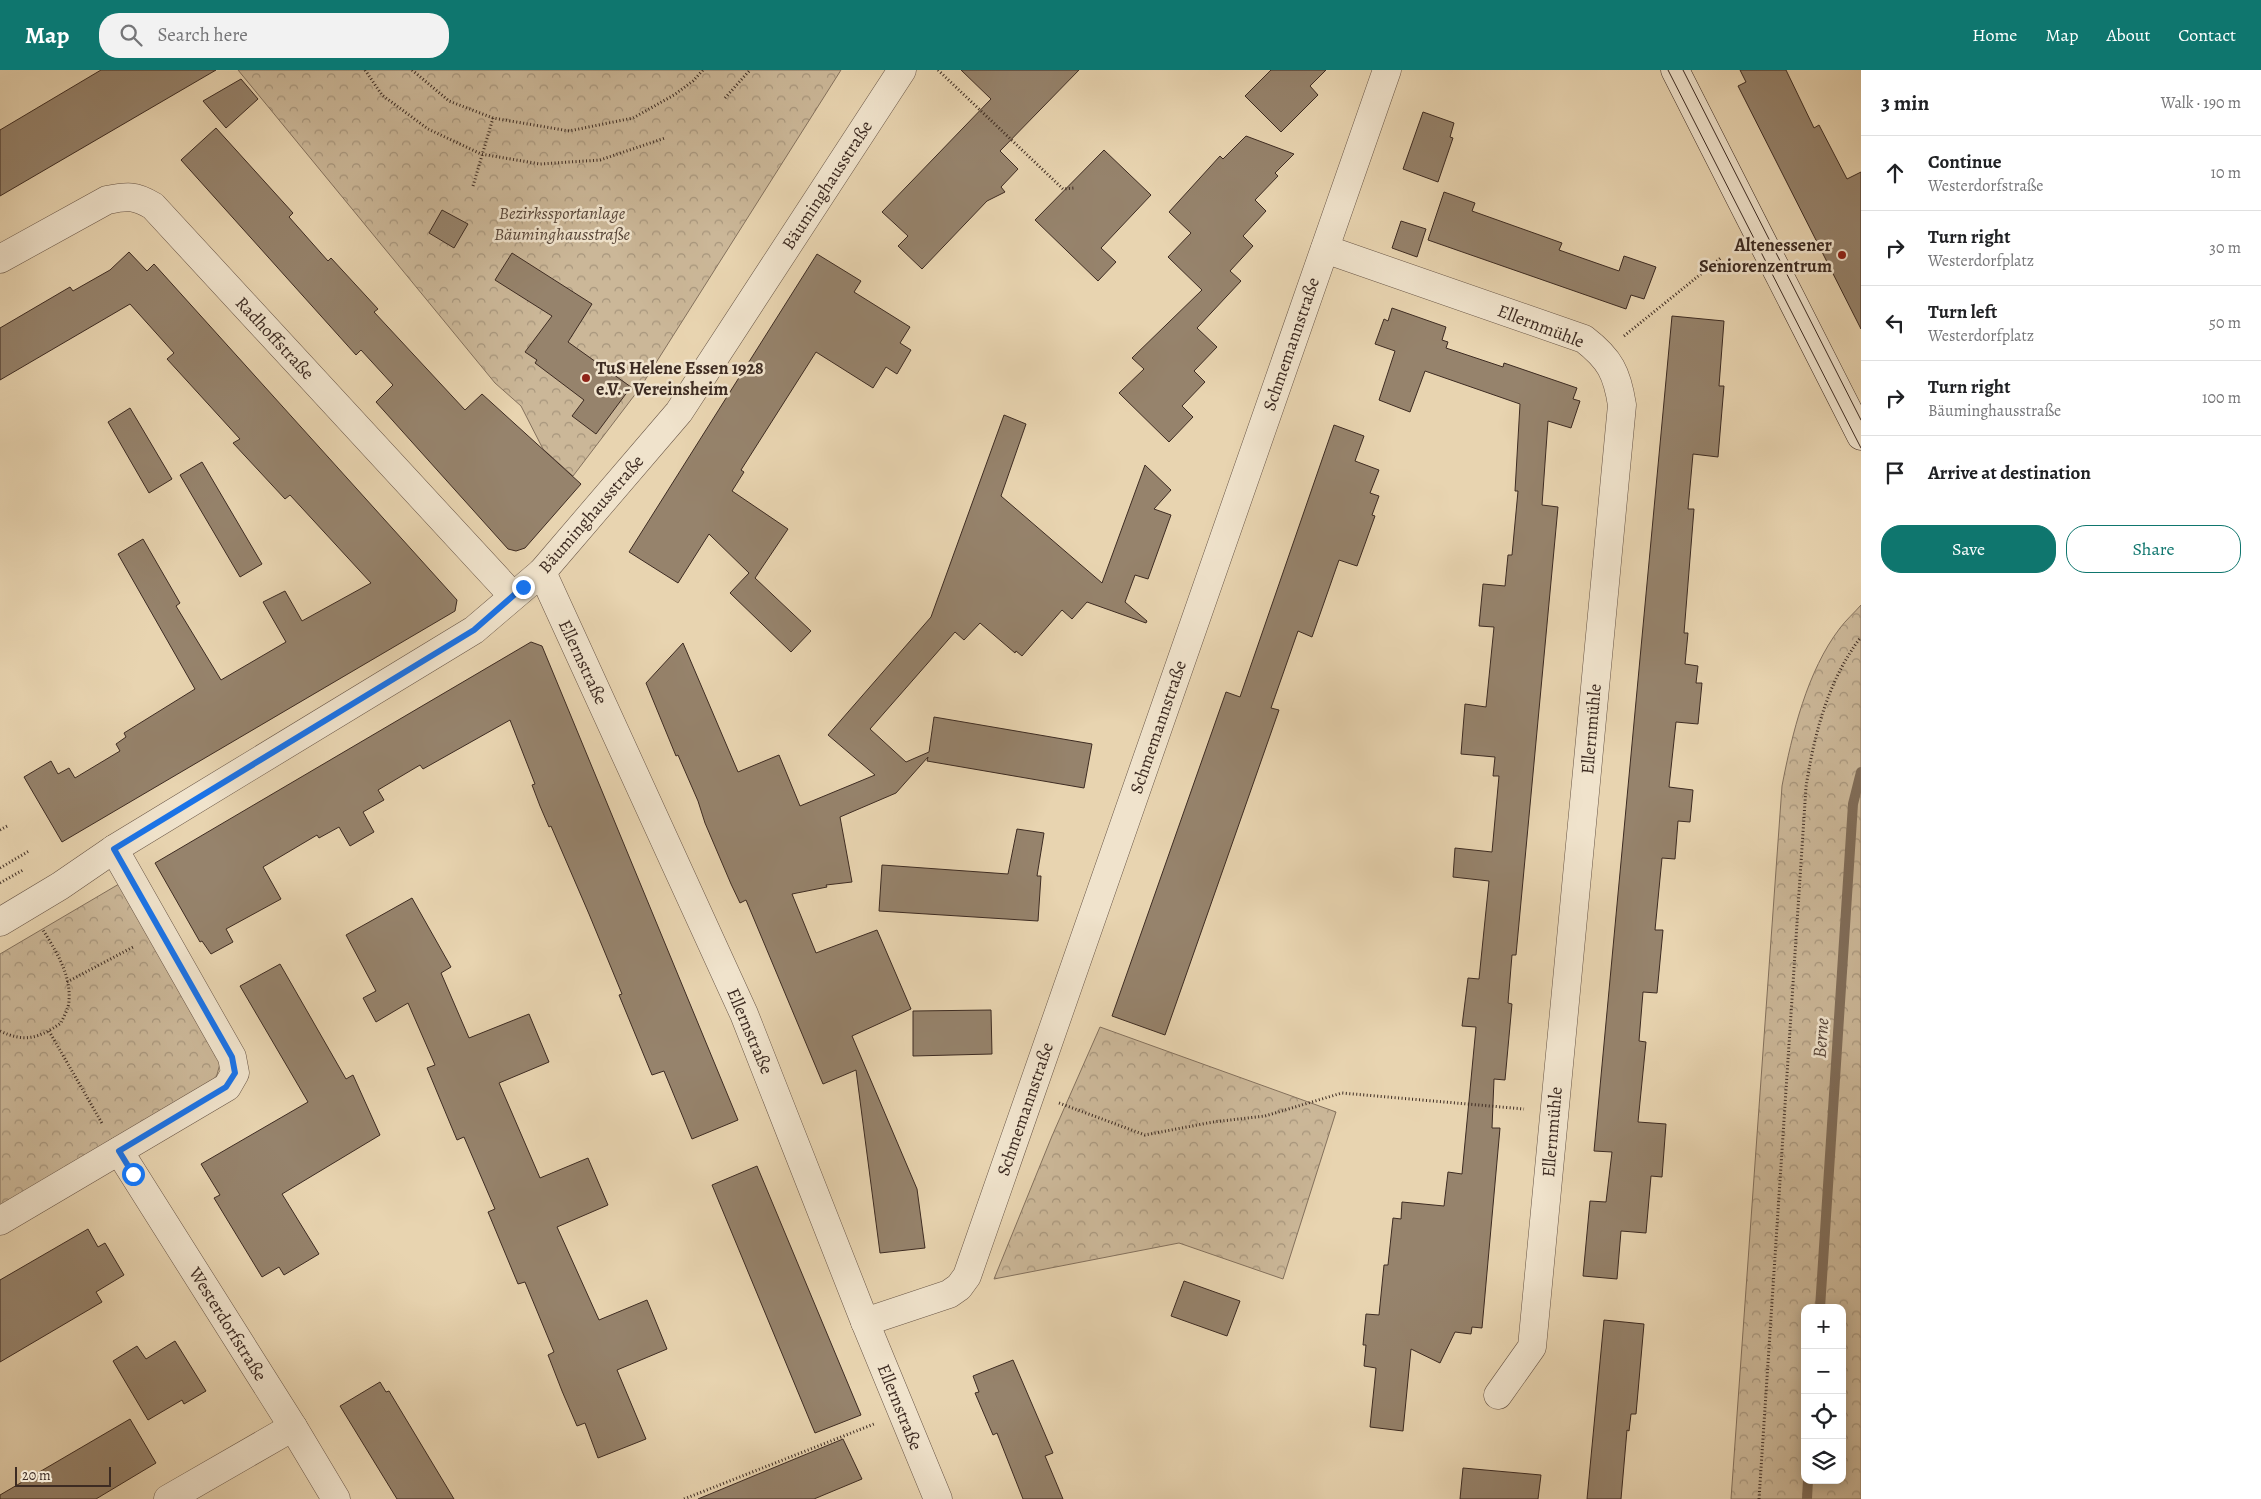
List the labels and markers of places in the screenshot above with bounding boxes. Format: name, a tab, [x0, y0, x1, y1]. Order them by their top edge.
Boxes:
place label: Altenessener Seniorenzentrum	[1699, 233, 1833, 278]
marker: Altenessener Seniorenzentrum	[1836, 249, 1848, 261]
place label: TuS Helene Essen 1928 e.V. - Vereinsheim	[596, 356, 764, 401]
marker: TuS Helene Essen 1928 e.V. - Vereinsheim	[580, 372, 592, 384]

